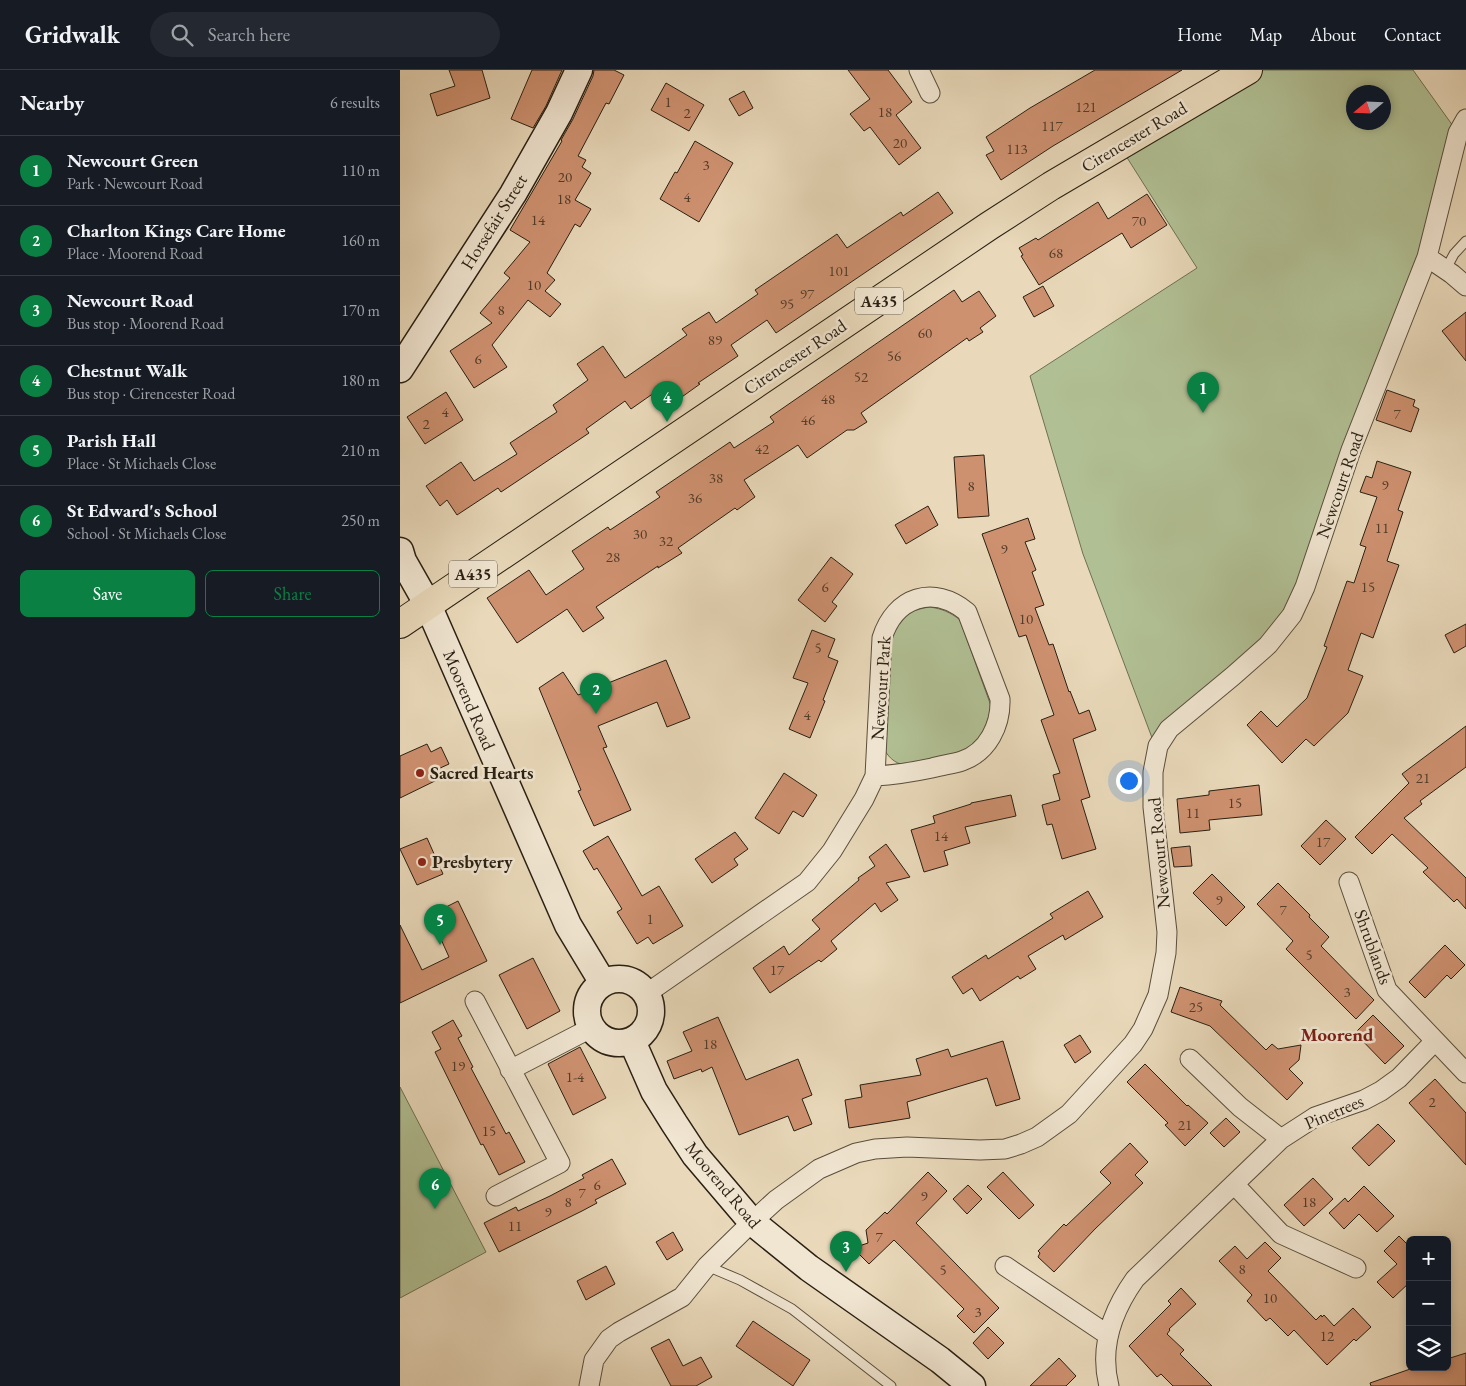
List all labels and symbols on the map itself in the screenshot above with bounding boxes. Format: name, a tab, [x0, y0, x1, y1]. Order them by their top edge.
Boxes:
north arrow	[1346, 85, 1391, 130]
house number: 1	[664, 92, 672, 111]
street label: Cirencester Road	[1077, 95, 1192, 177]
house number: 121	[1075, 97, 1097, 116]
house number: 18	[878, 102, 892, 121]
house number: 2	[683, 103, 691, 122]
house number: 117	[1041, 116, 1064, 135]
house number: 20	[893, 133, 907, 152]
house number: 113	[1006, 139, 1028, 158]
house number: 3	[702, 155, 710, 174]
house number: 20	[558, 167, 572, 186]
street label: Horsefair Street	[455, 169, 532, 274]
house number: 4	[683, 187, 691, 206]
house number: 18	[557, 189, 571, 208]
house number: 14	[531, 210, 546, 229]
house number: 70	[1132, 211, 1146, 230]
house number: 68	[1049, 243, 1063, 262]
house number: 101	[828, 261, 850, 280]
house number: 10	[527, 275, 541, 294]
house number: 97	[800, 284, 815, 303]
road number: A435	[855, 288, 903, 315]
house number: 95	[780, 294, 794, 313]
house number: 8	[497, 300, 505, 319]
street label: Cirencester Road	[739, 313, 851, 400]
house number: 60	[918, 323, 932, 342]
house number: 89	[708, 330, 722, 349]
house number: 56	[887, 346, 901, 365]
house number: 6	[474, 349, 482, 368]
house number: 52	[854, 367, 869, 386]
pin: 1	[1187, 372, 1219, 413]
pin: 4	[651, 381, 683, 422]
house number: 48	[821, 389, 835, 408]
house number: 4	[441, 402, 449, 421]
house number: 7	[1393, 404, 1401, 423]
house number: 46	[801, 410, 815, 429]
house number: 2	[422, 414, 430, 433]
street label: Newcourt Road	[1311, 428, 1369, 541]
house number: 42	[755, 439, 770, 458]
house number: 38	[709, 468, 723, 487]
house number: 9	[1381, 475, 1389, 494]
house number: 8	[967, 476, 975, 495]
house number: 36	[688, 488, 702, 507]
house number: 11	[1375, 518, 1389, 537]
house number: 30	[633, 524, 647, 543]
house number: 32	[659, 531, 674, 550]
house number: 9	[1000, 539, 1008, 558]
house number: 28	[606, 547, 620, 566]
road number: A435	[449, 560, 497, 588]
house number: 6	[821, 577, 829, 596]
house number: 15	[1361, 577, 1375, 596]
house number: 10	[1019, 609, 1033, 628]
street label: Newcourt Park	[865, 635, 896, 741]
house number: 5	[814, 638, 822, 657]
street label: Moorend Road	[438, 646, 501, 754]
pin: 2	[580, 673, 612, 714]
house number: 4	[803, 705, 811, 724]
place label: Sacred Hearts	[430, 761, 534, 784]
marker: Sacred Hearts	[414, 767, 426, 779]
your location	[1116, 768, 1142, 794]
house number: 21	[1416, 768, 1430, 787]
house number: 15	[1228, 793, 1242, 812]
street label: Newcourt Road	[1142, 796, 1175, 910]
house number: 11	[1186, 803, 1200, 822]
house number: 14	[934, 826, 949, 845]
house number: 17	[1316, 832, 1331, 851]
place label: Presbytery	[432, 850, 513, 873]
marker: Presbytery	[416, 856, 428, 868]
house number: 9	[1215, 890, 1223, 909]
house number: 7	[1279, 900, 1287, 919]
pin: 5	[424, 904, 456, 945]
street label: Shrublands	[1349, 906, 1398, 988]
house number: 1	[646, 909, 654, 928]
house number: 5	[1305, 945, 1313, 964]
house number: 17	[770, 960, 785, 979]
house number: 3	[1343, 982, 1351, 1001]
house number: 25	[1189, 997, 1203, 1016]
district label: Moorend	[1301, 1022, 1374, 1047]
house number: 18	[703, 1034, 717, 1053]
house number: 19	[451, 1056, 465, 1075]
house number: 1-4	[566, 1067, 585, 1086]
street label: Pinetrees	[1301, 1089, 1367, 1134]
house number: 2	[1428, 1092, 1436, 1111]
house number: 21	[1178, 1115, 1192, 1134]
house number: 15	[482, 1121, 496, 1140]
street label: Moorend Road	[680, 1136, 767, 1234]
pin: 6	[419, 1168, 451, 1209]
house number: 6	[593, 1175, 601, 1194]
house number: 7	[578, 1183, 586, 1202]
house number: 9	[920, 1186, 928, 1205]
house number: 8	[564, 1192, 572, 1211]
house number: 18	[1302, 1192, 1316, 1211]
house number: 9	[544, 1202, 552, 1221]
house number: 11	[508, 1216, 522, 1235]
house number: 7	[875, 1227, 883, 1246]
pin: 3	[830, 1231, 862, 1272]
house number: 8	[1238, 1259, 1246, 1278]
house number: 5	[939, 1260, 947, 1279]
house number: 10	[1263, 1288, 1277, 1307]
house number: 3	[974, 1302, 982, 1321]
house number: 12	[1320, 1326, 1335, 1345]

